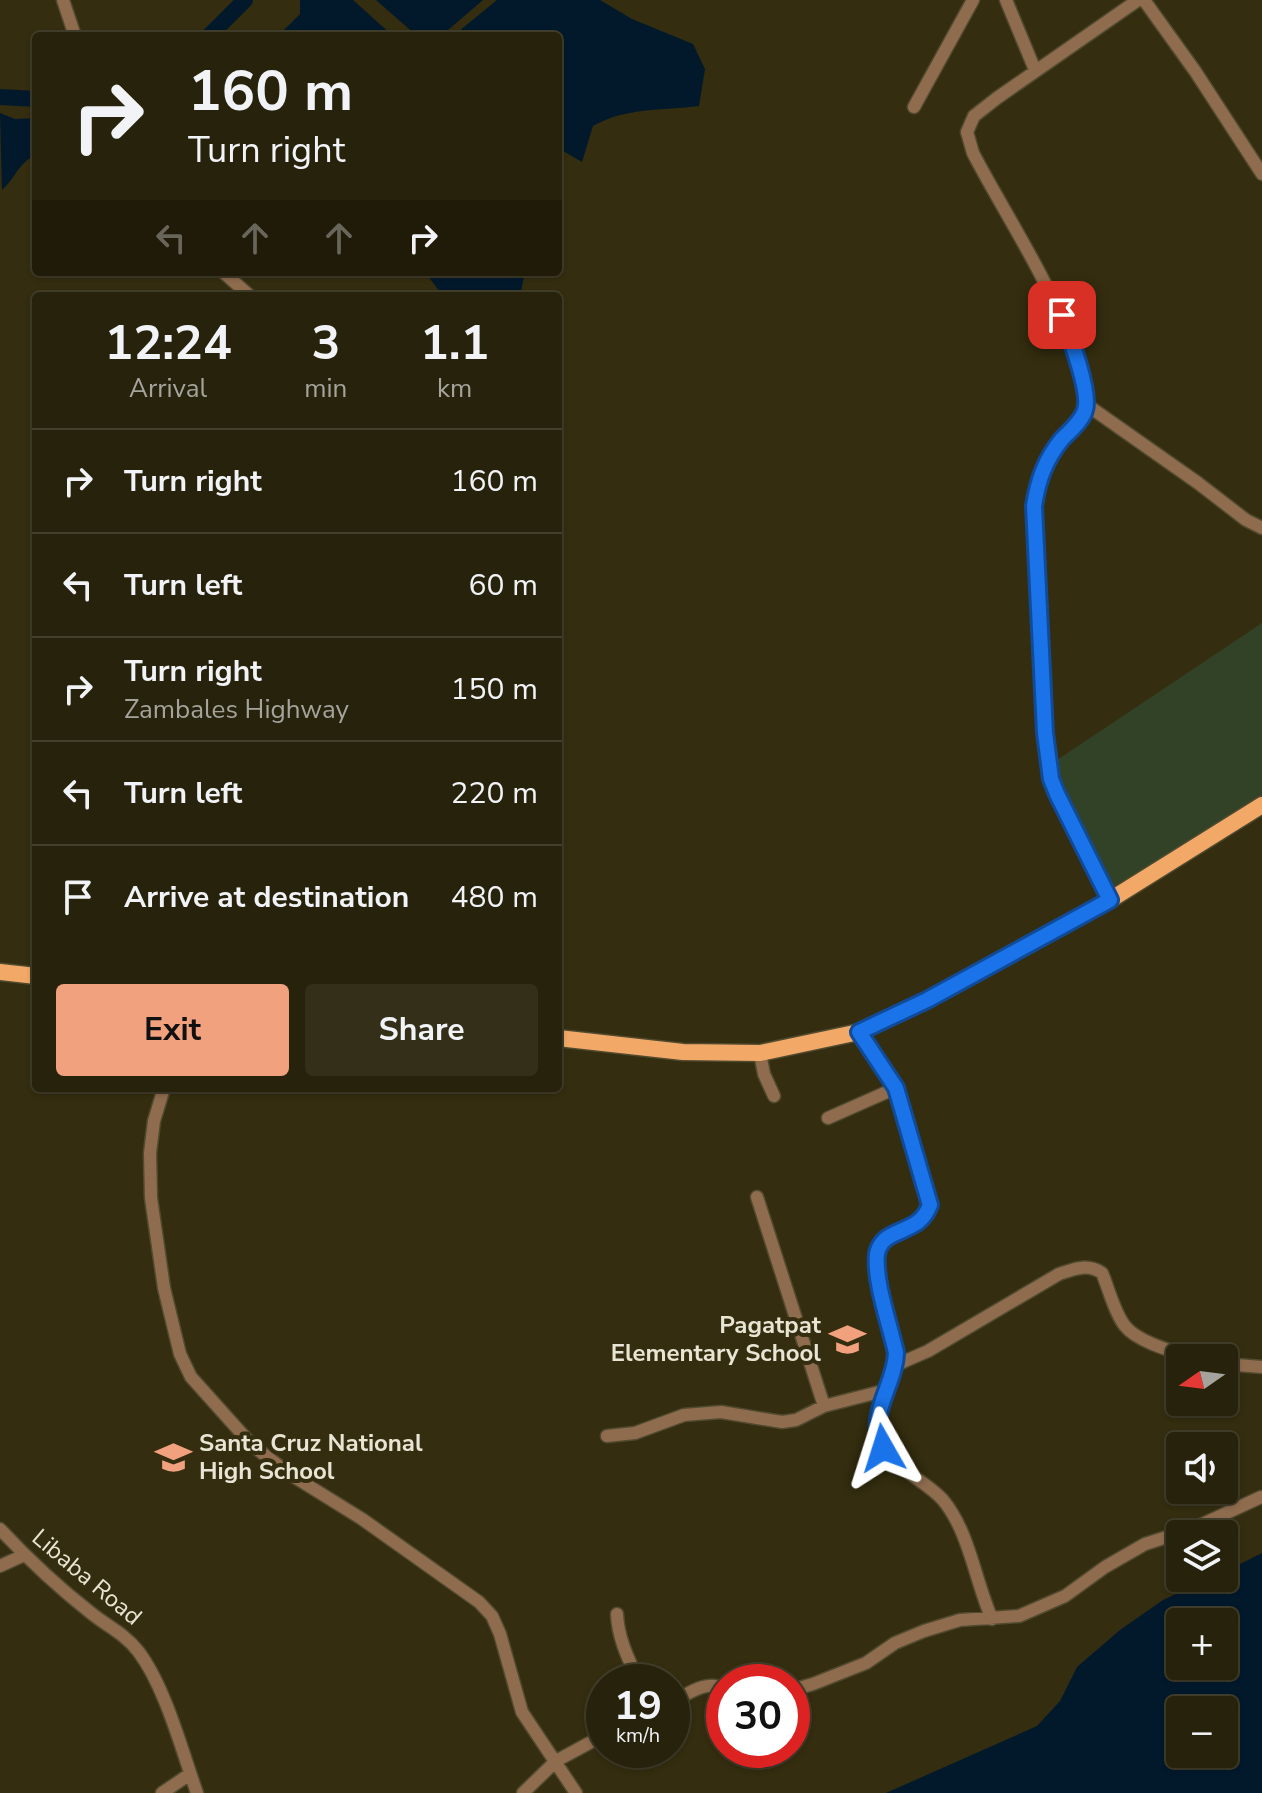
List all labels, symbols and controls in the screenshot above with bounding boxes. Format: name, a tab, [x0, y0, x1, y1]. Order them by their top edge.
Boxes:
text: 160 m	[188, 53, 353, 130]
icon: right	[56, 64, 160, 168]
text: Turn right	[188, 126, 345, 175]
icon: left	[149, 216, 193, 260]
icon: ahead	[233, 216, 277, 260]
icon: ahead	[317, 216, 361, 260]
icon: right	[401, 216, 445, 260]
pin	[1028, 281, 1096, 349]
icon: arrive	[1040, 293, 1084, 337]
text: 12:24	[105, 310, 232, 376]
text: 3	[311, 310, 340, 376]
text: 1.1	[420, 310, 489, 376]
text: Arrival	[129, 371, 207, 406]
text: min	[304, 371, 347, 406]
text: km	[437, 371, 472, 406]
icon: right	[56, 459, 100, 503]
text: Turn right	[124, 461, 262, 502]
text: 160 m	[451, 461, 538, 502]
icon: left	[56, 563, 100, 607]
text: Turn left	[124, 565, 242, 606]
text: 60 m	[469, 565, 538, 606]
text: Turn right	[124, 651, 262, 692]
icon: right	[56, 667, 100, 711]
text: 150 m	[451, 669, 538, 710]
text: Zambales Highway	[124, 692, 349, 727]
icon: left	[56, 771, 100, 815]
text: Turn left	[124, 773, 242, 814]
text: 220 m	[451, 773, 538, 814]
icon: arrive	[56, 875, 100, 919]
text: Arrive at destination	[124, 877, 409, 918]
text: 480 m	[451, 877, 538, 918]
button: Exit	[56, 984, 289, 1076]
button: Share	[305, 984, 538, 1076]
place label: Pagatpat Elementary School	[611, 1309, 822, 1369]
school or university icon: Pagatpat Elementary School	[828, 1320, 866, 1358]
north arrow	[1166, 1344, 1238, 1416]
map controls	[1166, 1344, 1238, 1768]
position arrow	[841, 1406, 925, 1490]
place label: Santa Cruz National High School	[199, 1427, 423, 1487]
button: sound	[1166, 1432, 1238, 1504]
school or university icon: Santa Cruz National High School	[154, 1438, 192, 1476]
button: layers	[1166, 1520, 1238, 1592]
street label: Libaba Road	[25, 1522, 149, 1632]
button: +	[1166, 1608, 1238, 1680]
speed limit sign: 30	[706, 1664, 810, 1768]
text: 19	[614, 1679, 662, 1733]
button: −	[1166, 1696, 1238, 1768]
text: km/h	[616, 1722, 660, 1749]

